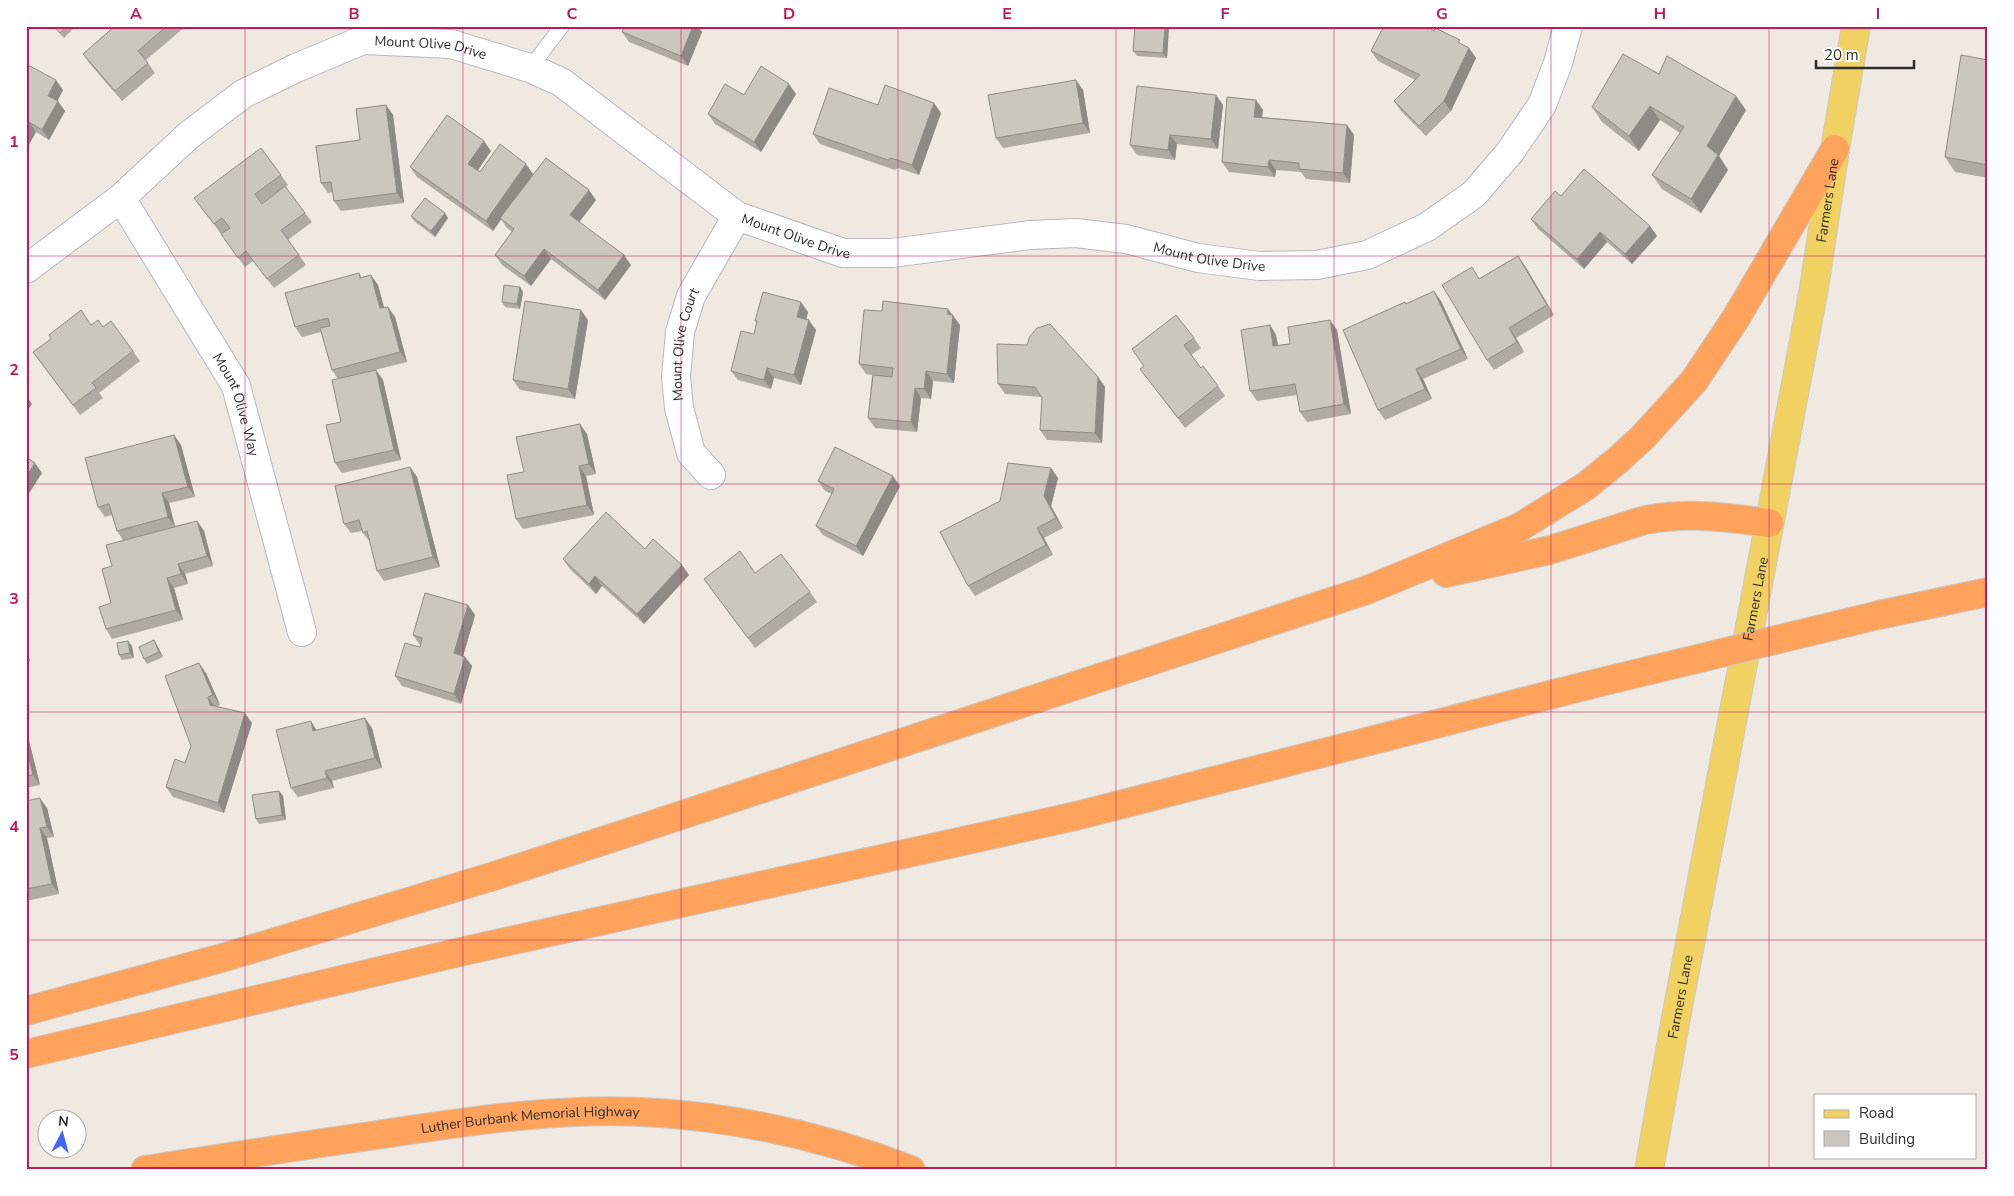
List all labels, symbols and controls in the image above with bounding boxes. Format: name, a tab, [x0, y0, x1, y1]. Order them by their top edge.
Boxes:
text: A	[130, 3, 142, 25]
text: B	[348, 3, 360, 25]
text: C	[567, 3, 578, 25]
text: D	[783, 3, 795, 25]
text: E	[1002, 3, 1012, 25]
text: F	[1221, 3, 1230, 25]
text: G	[1436, 3, 1448, 25]
text: H	[1654, 3, 1666, 25]
text: I	[1876, 3, 1880, 25]
street label: Mount Olive Drive	[374, 32, 489, 64]
scale bar	[1816, 38, 1914, 70]
text: 20 m	[1824, 45, 1859, 65]
text: 1	[9, 131, 19, 153]
street label: Farmers Lane	[1812, 157, 1843, 244]
street label: Mount Olive Drive	[739, 209, 850, 263]
street label: Mount Olive Drive	[1151, 238, 1266, 276]
street label: Mount Olive Court	[667, 284, 704, 402]
street label: Mount Olive Way	[208, 350, 264, 459]
text: 2	[9, 359, 19, 381]
street label: Farmers Lane	[1738, 555, 1773, 642]
text: 3	[9, 588, 19, 610]
text: 4	[9, 816, 19, 838]
street label: Farmers Lane	[1663, 953, 1698, 1040]
text: 5	[9, 1044, 19, 1066]
legend	[1814, 1094, 1976, 1158]
street label: Luther Burbank Memorial Highway	[420, 1102, 641, 1138]
text: Road	[1859, 1103, 1894, 1123]
north arrow	[38, 1108, 88, 1158]
text: N	[57, 1112, 70, 1132]
text: Building	[1859, 1129, 1915, 1149]

